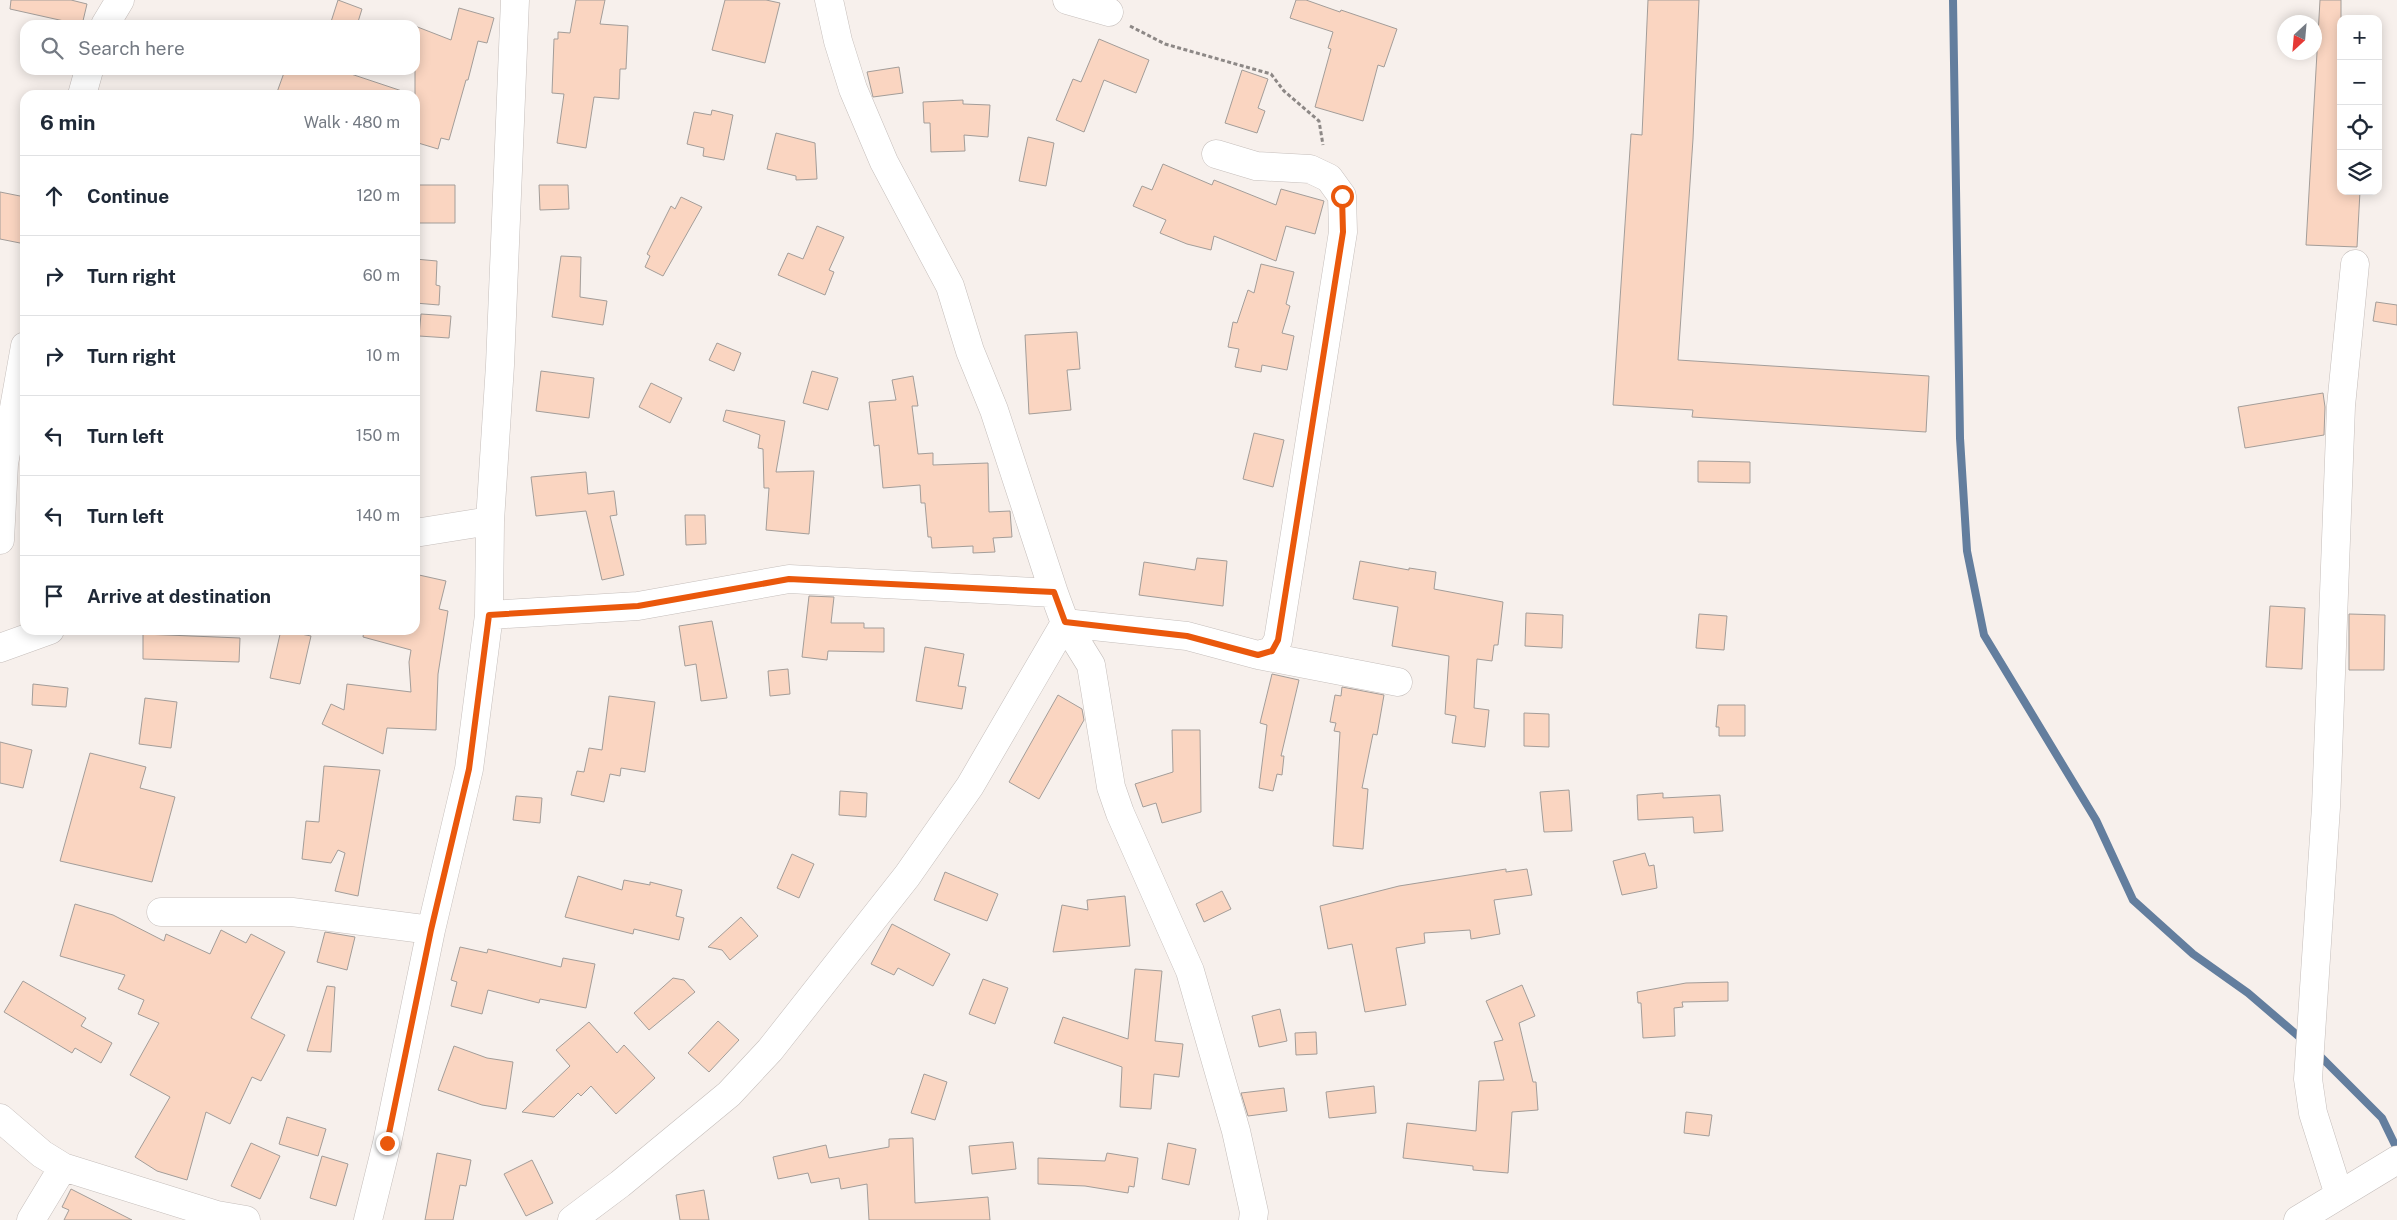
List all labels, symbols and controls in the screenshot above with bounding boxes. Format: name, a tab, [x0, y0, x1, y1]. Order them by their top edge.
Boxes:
north arrow	[2277, 15, 2322, 60]
map controls	[2337, 15, 2382, 195]
button: +	[2337, 15, 2382, 60]
search box	[20, 20, 420, 75]
icon: search	[38, 34, 66, 62]
text: Search here	[78, 37, 185, 59]
button: −	[2337, 60, 2382, 105]
button: locate	[2337, 105, 2382, 150]
text: 6 min	[40, 110, 96, 135]
text: Walk · 480 m	[304, 113, 400, 132]
button: layers	[2337, 150, 2382, 195]
icon: ahead	[40, 182, 68, 210]
text: Continue	[87, 185, 169, 207]
route start	[1331, 185, 1354, 208]
text: 120 m	[356, 186, 400, 205]
icon: right	[40, 262, 68, 290]
text: Turn right	[87, 265, 176, 287]
text: 60 m	[363, 266, 400, 285]
icon: right	[40, 342, 68, 370]
text: Turn right	[87, 345, 176, 367]
text: 10 m	[366, 346, 400, 365]
icon: left	[40, 422, 68, 450]
text: Turn left	[87, 425, 164, 447]
text: 150 m	[356, 426, 400, 445]
icon: left	[40, 502, 68, 530]
text: Turn left	[87, 505, 164, 527]
text: 140 m	[356, 506, 400, 525]
icon: arrive	[40, 582, 68, 610]
text: Arrive at destination	[87, 585, 271, 607]
route end	[376, 1132, 399, 1155]

